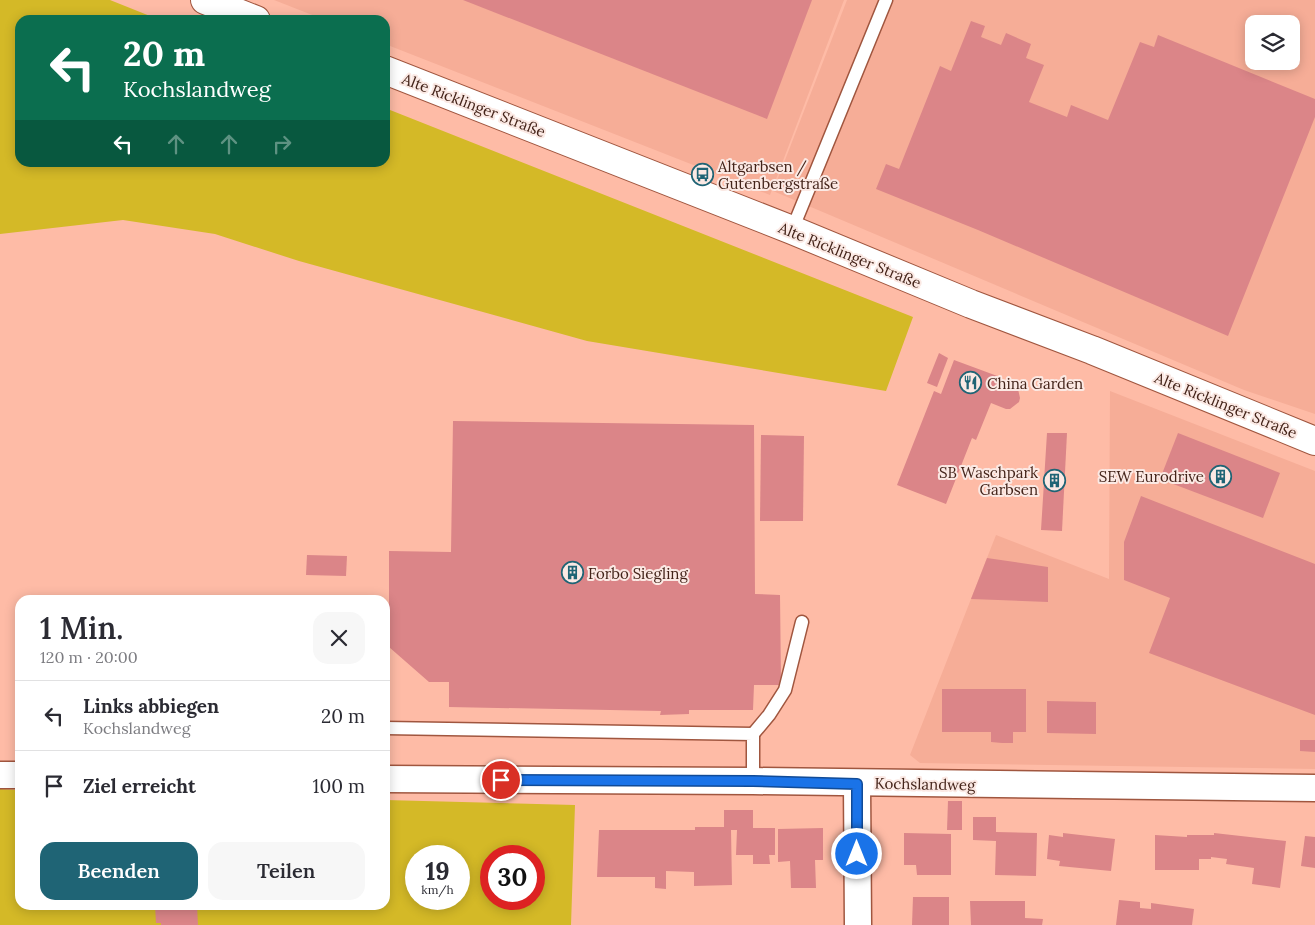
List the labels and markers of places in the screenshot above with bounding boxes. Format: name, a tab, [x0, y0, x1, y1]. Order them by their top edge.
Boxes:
place label: Altgarbsen / Gutenbergstraße	[717, 157, 838, 193]
bus stop icon: Altgarbsen / Gutenbergstraße	[690, 163, 714, 187]
restaurant icon: China Garden	[959, 371, 983, 395]
place label: China Garden	[987, 374, 1083, 393]
place label: SB Waschpark Garbsen	[939, 463, 1038, 499]
building icon: SEW Eurodrive	[1208, 464, 1232, 488]
place label: SEW Eurodrive	[1099, 467, 1204, 486]
building icon: SB Waschpark Garbsen	[1042, 469, 1066, 493]
building icon: Forbo Siegling	[560, 561, 584, 585]
place label: Forbo Siegling	[588, 564, 688, 583]
pin	[480, 759, 522, 801]

